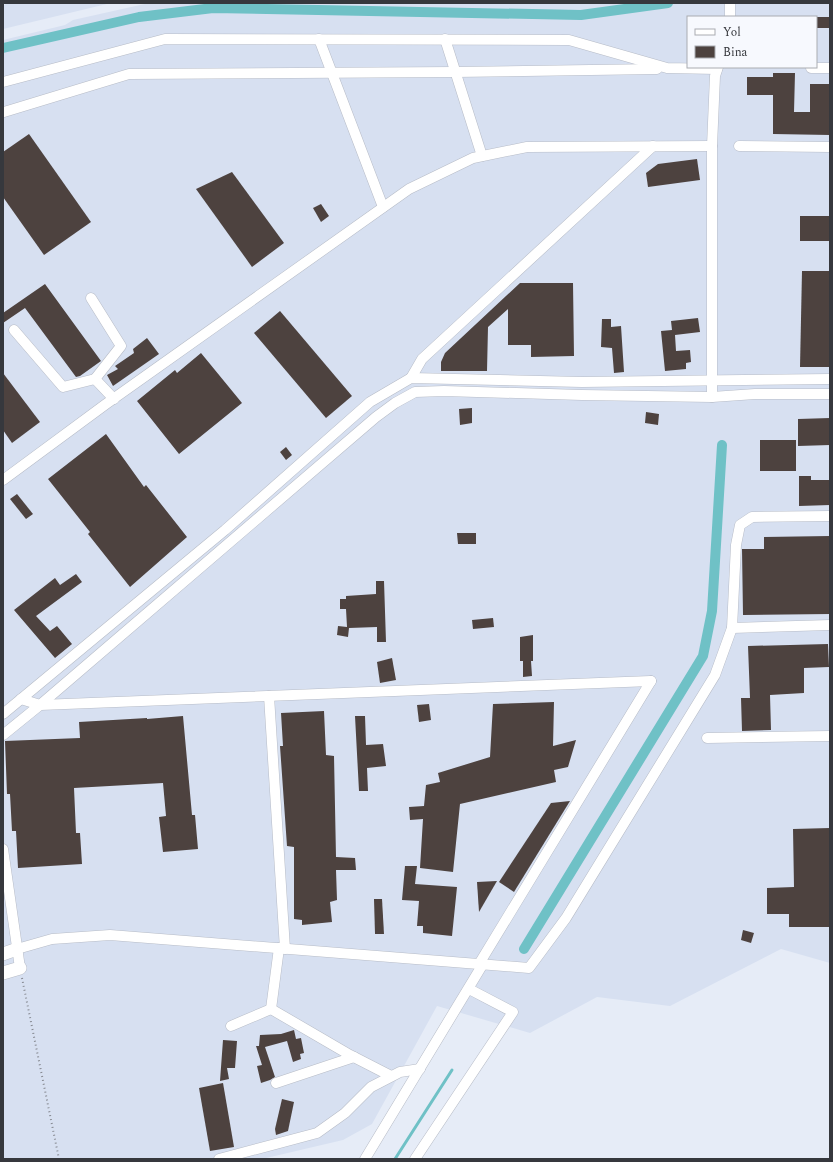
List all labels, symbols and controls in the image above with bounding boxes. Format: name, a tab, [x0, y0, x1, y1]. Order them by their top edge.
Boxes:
legend	[687, 16, 817, 68]
text: Yol	[723, 23, 741, 42]
text: Bina	[723, 43, 748, 62]

